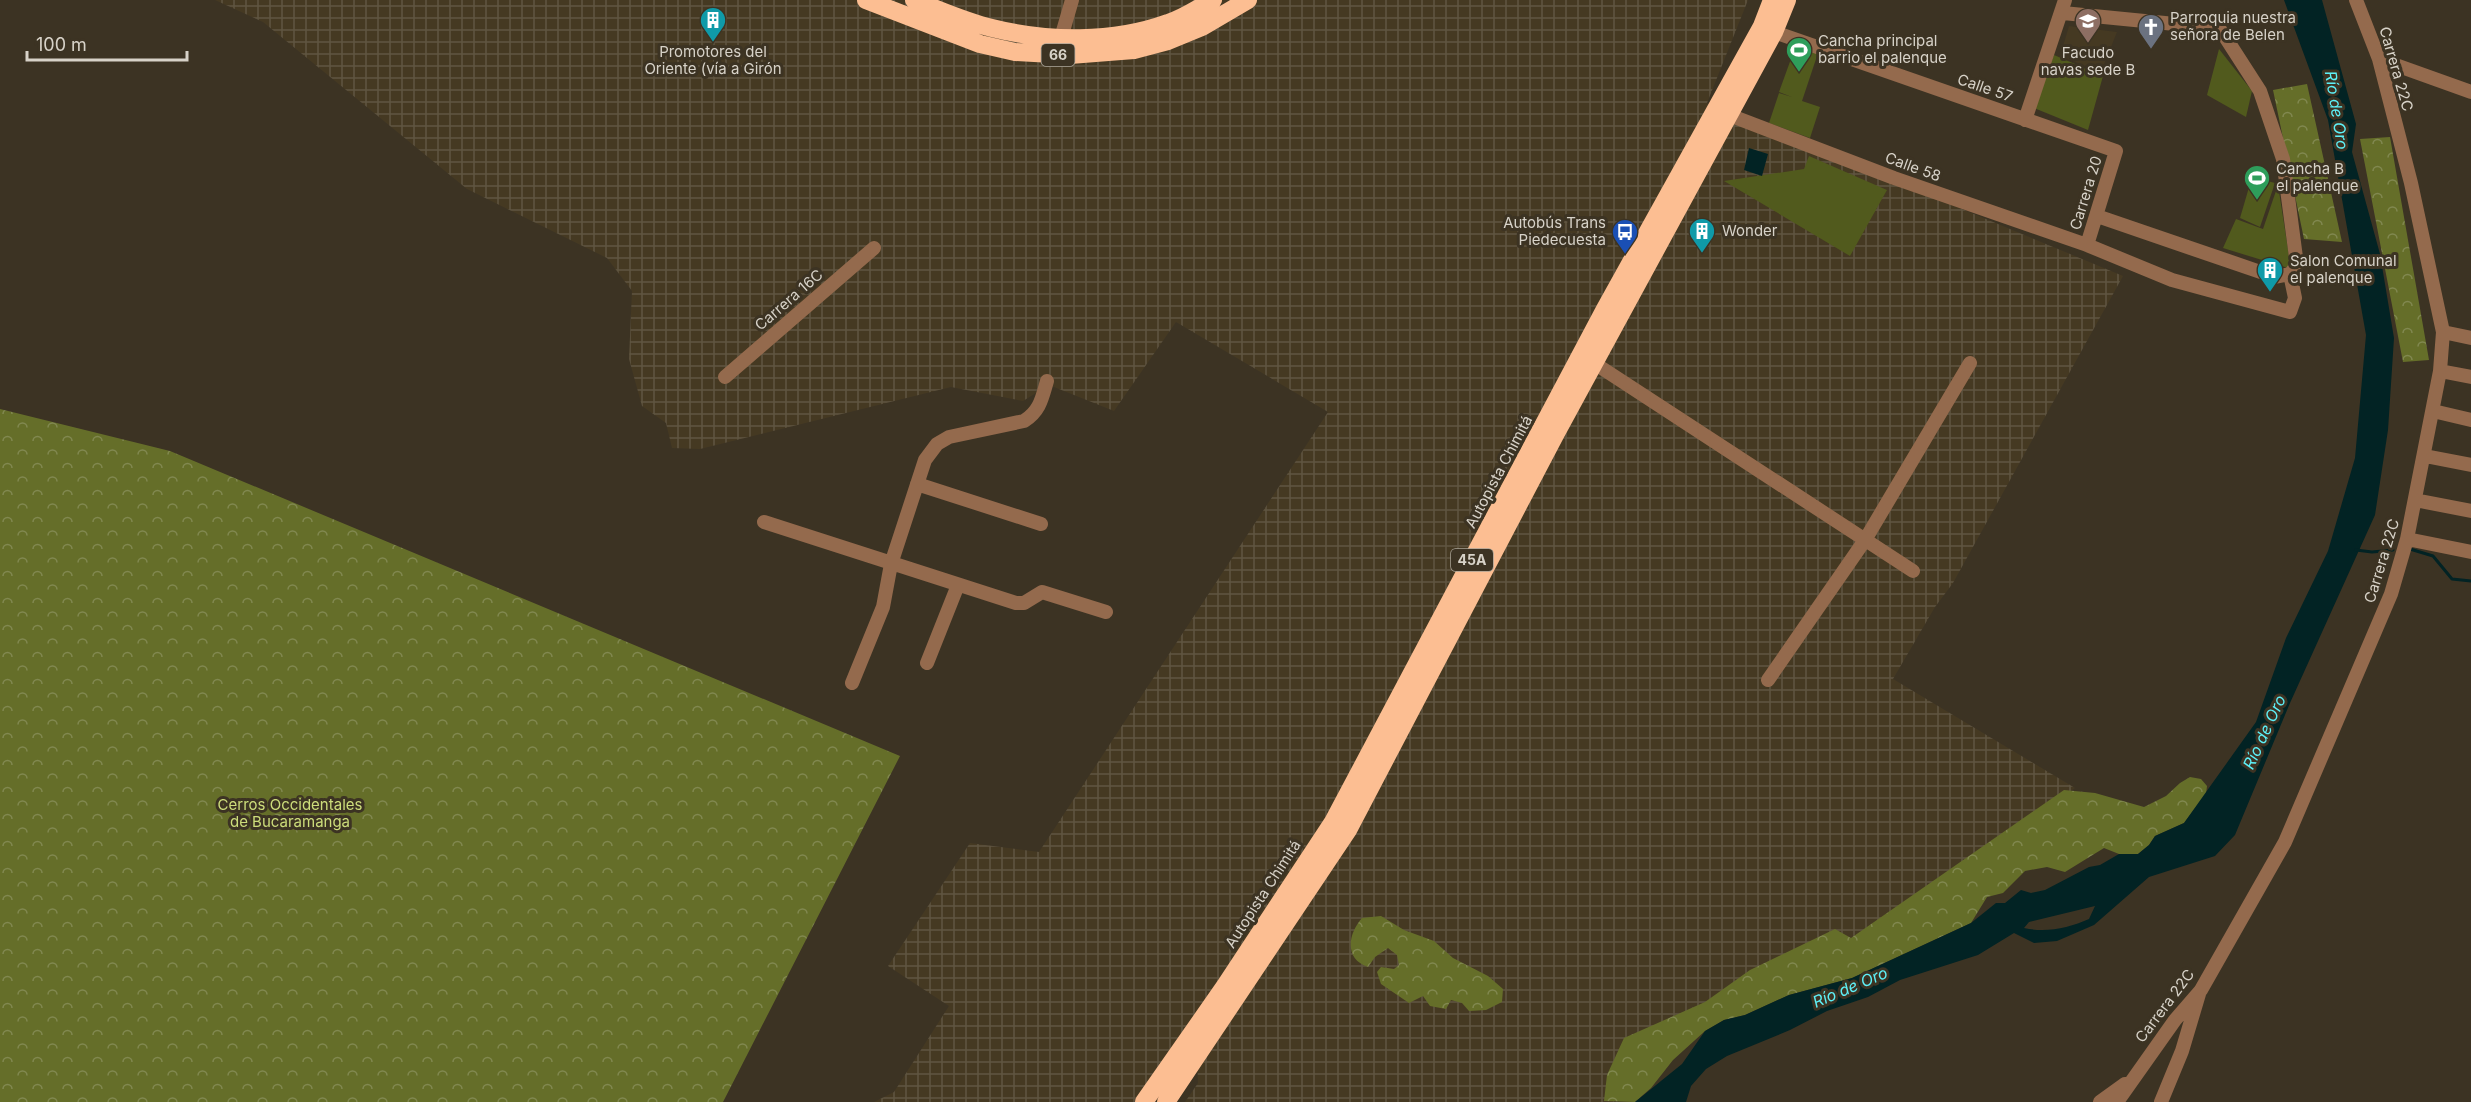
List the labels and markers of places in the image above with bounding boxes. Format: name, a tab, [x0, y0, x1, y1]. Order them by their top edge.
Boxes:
building icon: Promotores del Oriente (vía a Girón	[698, 5, 728, 43]
school or university icon: Facudo navas sede B	[2073, 6, 2103, 44]
place label: Parroquia nuestra señora de Belen	[2170, 8, 2296, 44]
church icon: Parroquia nuestra señora de Belen	[2136, 12, 2166, 50]
place label: Cancha principal barrio el palenque	[1818, 31, 1947, 67]
sports icon: Cancha principal barrio el palenque	[1784, 35, 1814, 73]
place label: Promotores del Oriente (vía a Girón	[644, 42, 782, 78]
place label: Facudo navas sede B	[2041, 43, 2135, 79]
place label: Cancha B el palenque	[2276, 159, 2358, 195]
sports icon: Cancha B el palenque	[2242, 163, 2272, 201]
place label: Autobús Trans Piedecuesta	[1503, 213, 1606, 249]
building icon: Wonder	[1687, 216, 1717, 254]
bus stop icon: Autobús Trans Piedecuesta	[1610, 217, 1640, 255]
place label: Wonder	[1722, 221, 1778, 240]
place label: Salon Comunal el palenque	[2290, 251, 2397, 287]
building icon: Salon Comunal el palenque	[2255, 255, 2285, 293]

